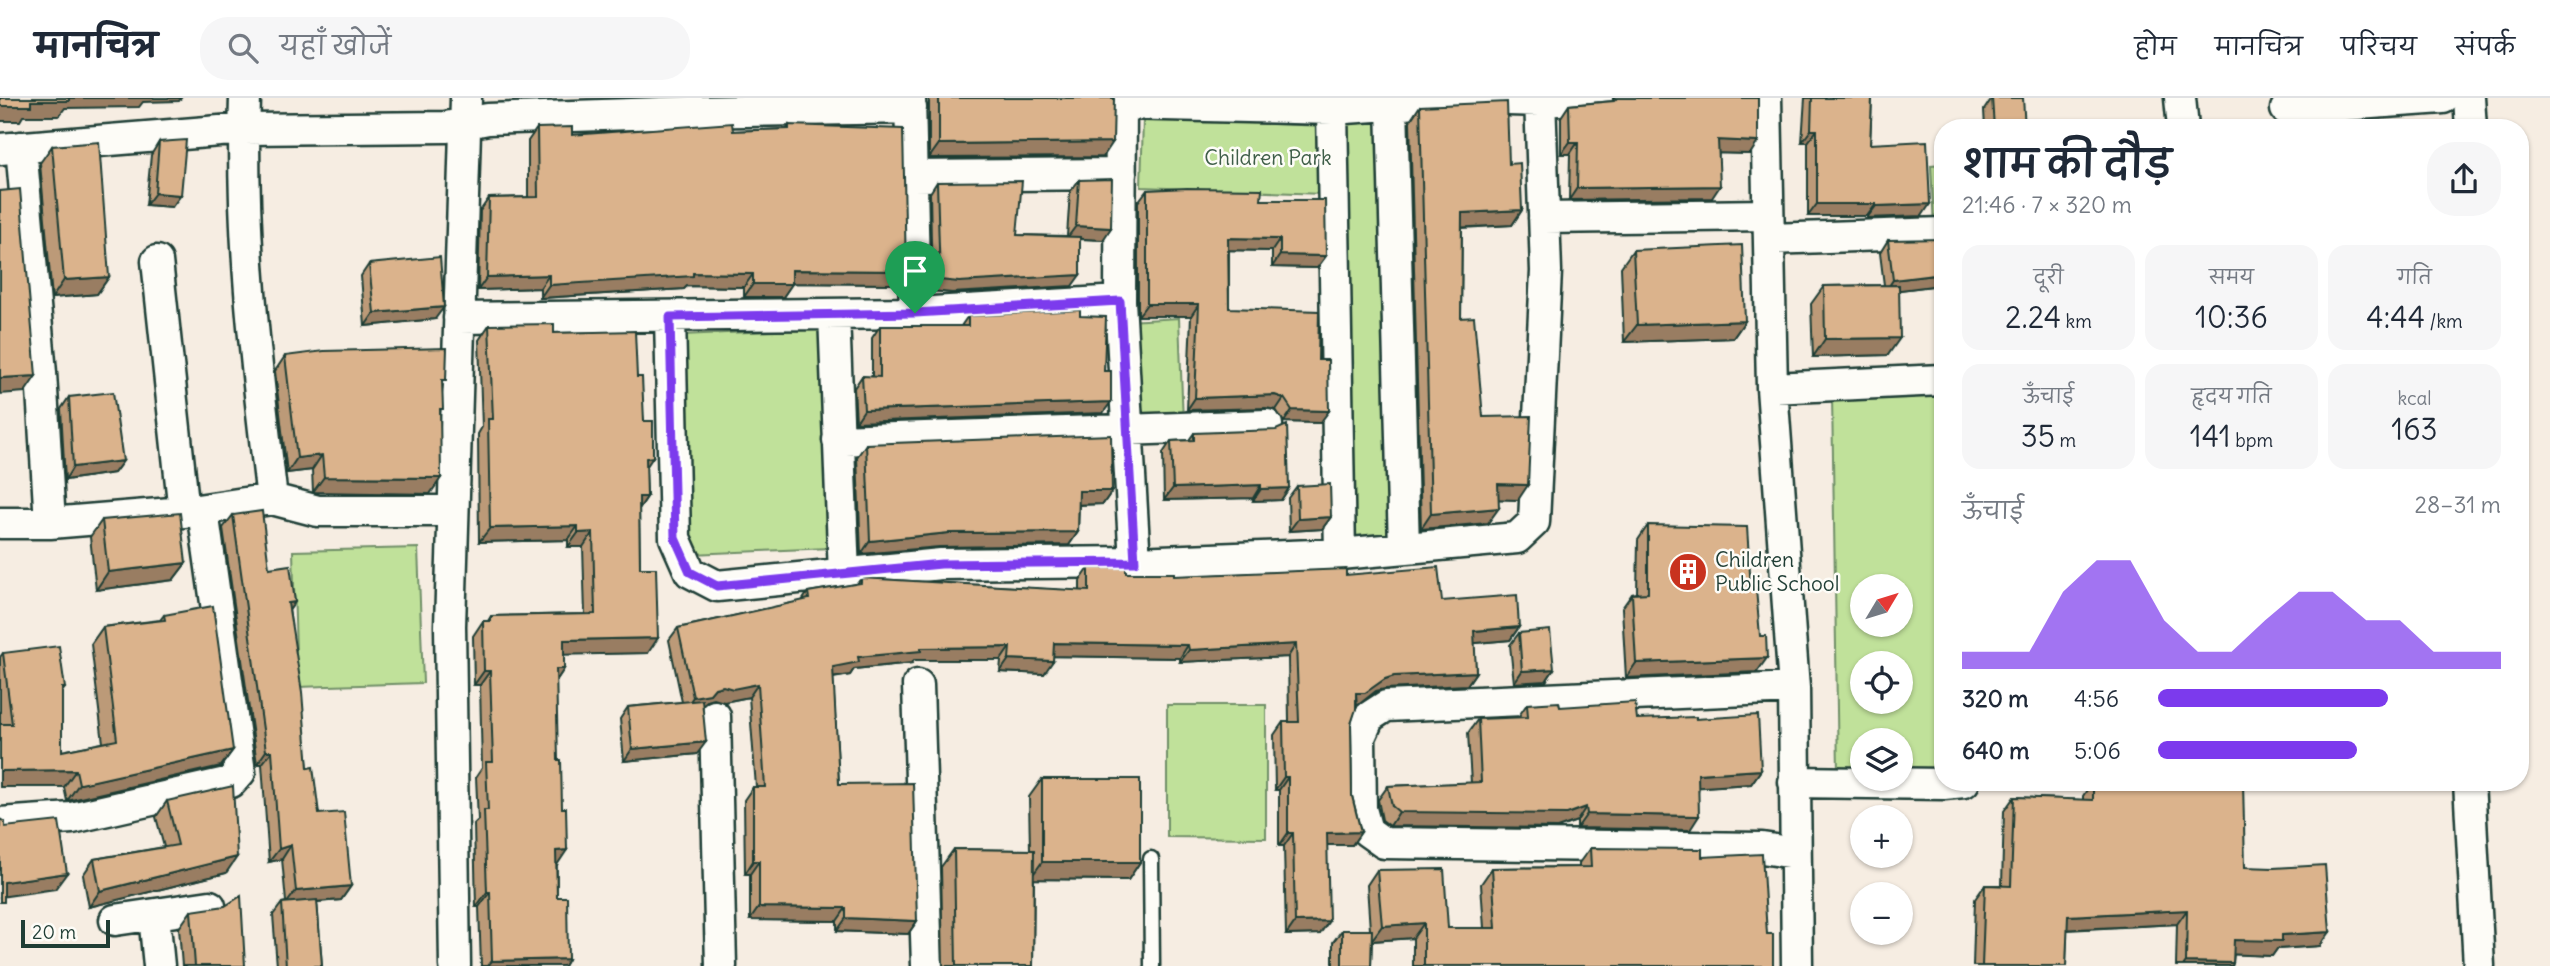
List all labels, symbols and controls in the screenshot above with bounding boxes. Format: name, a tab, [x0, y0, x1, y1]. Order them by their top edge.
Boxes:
search box	[200, 17, 690, 80]
text: मानचित्र	[35, 24, 158, 66]
icon: search	[224, 29, 262, 67]
text: यहाँ खोजें	[280, 29, 391, 62]
text: होम	[2134, 31, 2177, 61]
text: मानचित्र	[2215, 31, 2303, 61]
text: परिचय	[2341, 31, 2417, 61]
text: संपर्क	[2455, 31, 2515, 61]
text: शाम की दौड़	[1962, 140, 2172, 187]
button: share	[2427, 142, 2501, 216]
park label: Children Park	[1204, 144, 1332, 171]
text: 21:46 · 7 × 320 m	[1962, 190, 2132, 219]
pin	[885, 241, 945, 313]
icon: arrive	[896, 252, 934, 290]
text: दूरी	[2034, 265, 2063, 289]
text: समय	[2209, 265, 2254, 289]
text: गति	[2397, 265, 2432, 289]
text: 2.24	[2005, 298, 2061, 336]
text: 10:36	[2195, 298, 2268, 336]
text: 4:44	[2366, 298, 2425, 336]
text: km	[2061, 309, 2092, 333]
text: /km	[2425, 309, 2463, 333]
text: ऊँचाई	[2023, 384, 2074, 408]
text: हृदय गति	[2191, 384, 2272, 408]
text: kcal	[2397, 386, 2432, 410]
text: 163	[2391, 410, 2438, 448]
text: 35	[2021, 417, 2055, 455]
text: 141	[2190, 417, 2231, 455]
text: m	[2055, 428, 2076, 452]
text: bpm	[2231, 428, 2273, 452]
text: 28–31 m	[2414, 490, 2501, 519]
text: ऊँचाई	[1962, 496, 2024, 525]
place label: Children Public School	[1715, 546, 1839, 597]
building icon: Children Public School	[1667, 551, 1709, 593]
north arrow	[1850, 574, 1913, 637]
map controls	[1850, 574, 1913, 945]
button: locate	[1850, 651, 1913, 714]
text: 320 m	[1962, 684, 2028, 713]
text: 4:56	[2074, 684, 2119, 713]
button: layers	[1850, 728, 1913, 791]
text: 640 m	[1962, 736, 2029, 765]
text: 5:06	[2074, 736, 2121, 765]
button: +	[1850, 805, 1913, 868]
button: −	[1850, 882, 1913, 945]
scale bar	[21, 917, 110, 949]
text: 20 m	[32, 920, 76, 944]

